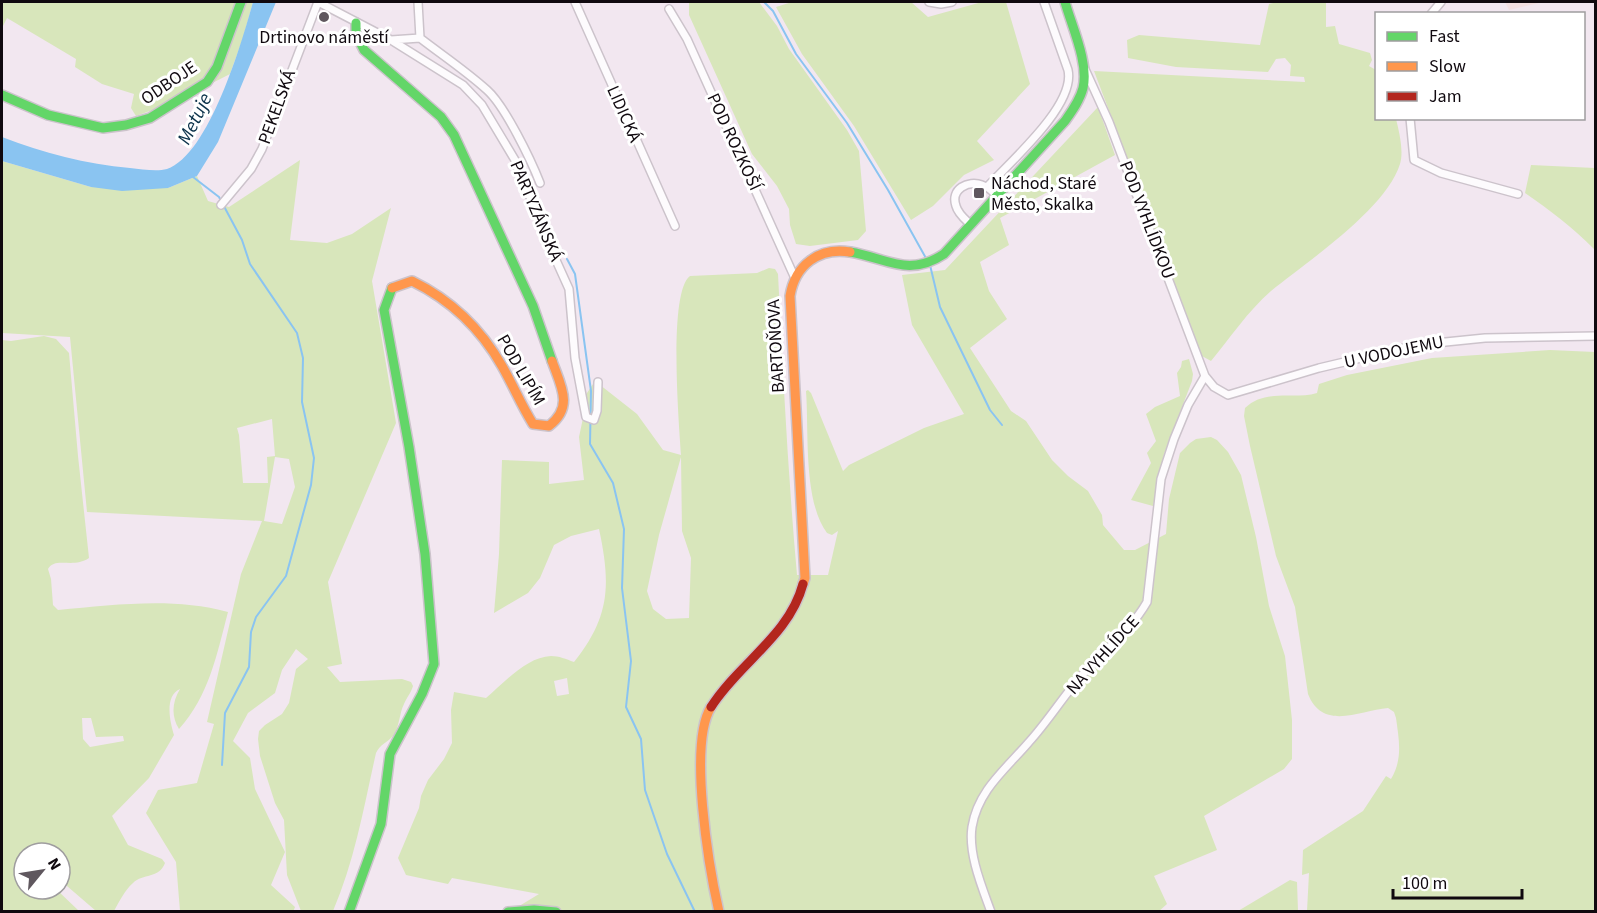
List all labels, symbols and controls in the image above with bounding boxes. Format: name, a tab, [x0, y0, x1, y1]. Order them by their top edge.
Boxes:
marker: Drtinovo náměstí	[317, 10, 331, 24]
legend	[1375, 12, 1585, 120]
text: Fast	[1429, 24, 1460, 49]
place label: Drtinovo náměstí	[259, 25, 389, 50]
text: Slow	[1429, 54, 1466, 79]
street label: ODBOJE	[136, 55, 202, 111]
street label: PEKELSKÁ	[252, 66, 302, 148]
street label: LIDICKÁ	[600, 82, 648, 146]
text: Jam	[1429, 84, 1462, 109]
water label: Metuje	[170, 88, 220, 150]
street label: POD ROZKOŠÍ	[701, 89, 768, 196]
street label: PARTYZÁNSKÁ	[504, 157, 569, 265]
street label: POD VYHLÍDKOU	[1113, 157, 1181, 283]
place label: Náchod, Staré Město, Skalka	[991, 171, 1097, 217]
marker: Náchod, Staré Město, Skalka	[972, 186, 986, 200]
street label: BARTOŇOVA	[761, 298, 791, 393]
street label: U VODOJEMU	[1342, 329, 1446, 375]
street label: POD LIPÍM	[491, 330, 551, 410]
street label: NA VYHLÍDCE	[1061, 610, 1145, 700]
north arrow	[12, 841, 72, 901]
text: N	[42, 854, 66, 874]
scale bar	[1393, 862, 1522, 900]
text: 100 m	[1402, 871, 1447, 896]

